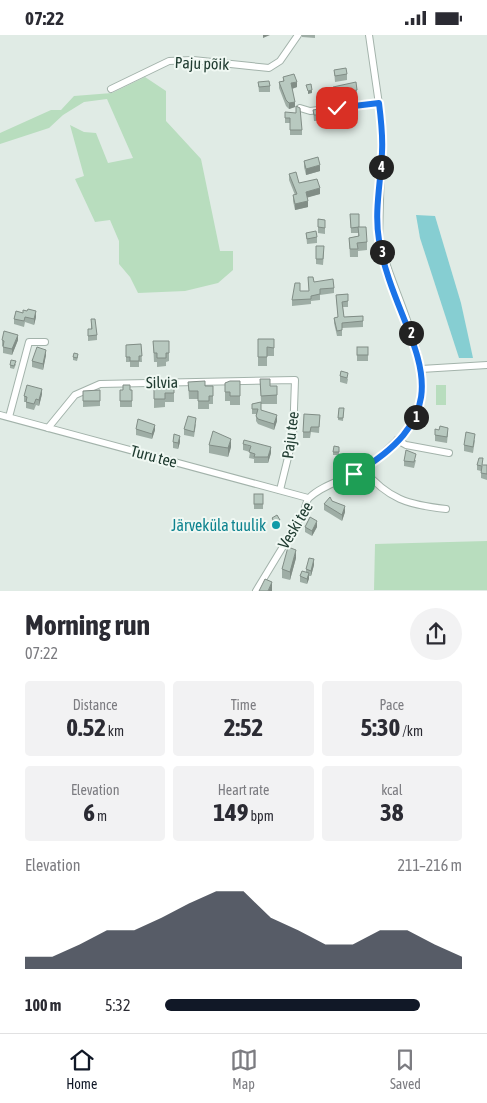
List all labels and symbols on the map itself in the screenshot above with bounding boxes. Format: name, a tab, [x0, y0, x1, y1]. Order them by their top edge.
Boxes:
street label: Paju põik	[174, 53, 229, 74]
pin	[316, 87, 358, 129]
pin: 4	[368, 155, 394, 179]
pin: 3	[370, 239, 394, 265]
pin: 2	[398, 321, 424, 345]
street label: Silvia	[146, 373, 178, 391]
pin: 1	[404, 405, 428, 429]
street label: Paju tee	[278, 410, 303, 460]
street label: Turu tee	[129, 441, 179, 471]
pin	[333, 453, 375, 495]
street label: Veski tee	[274, 498, 316, 552]
place label: Järveküla tuulik	[171, 516, 266, 534]
marker: Järveküla tuulik	[270, 519, 282, 531]

